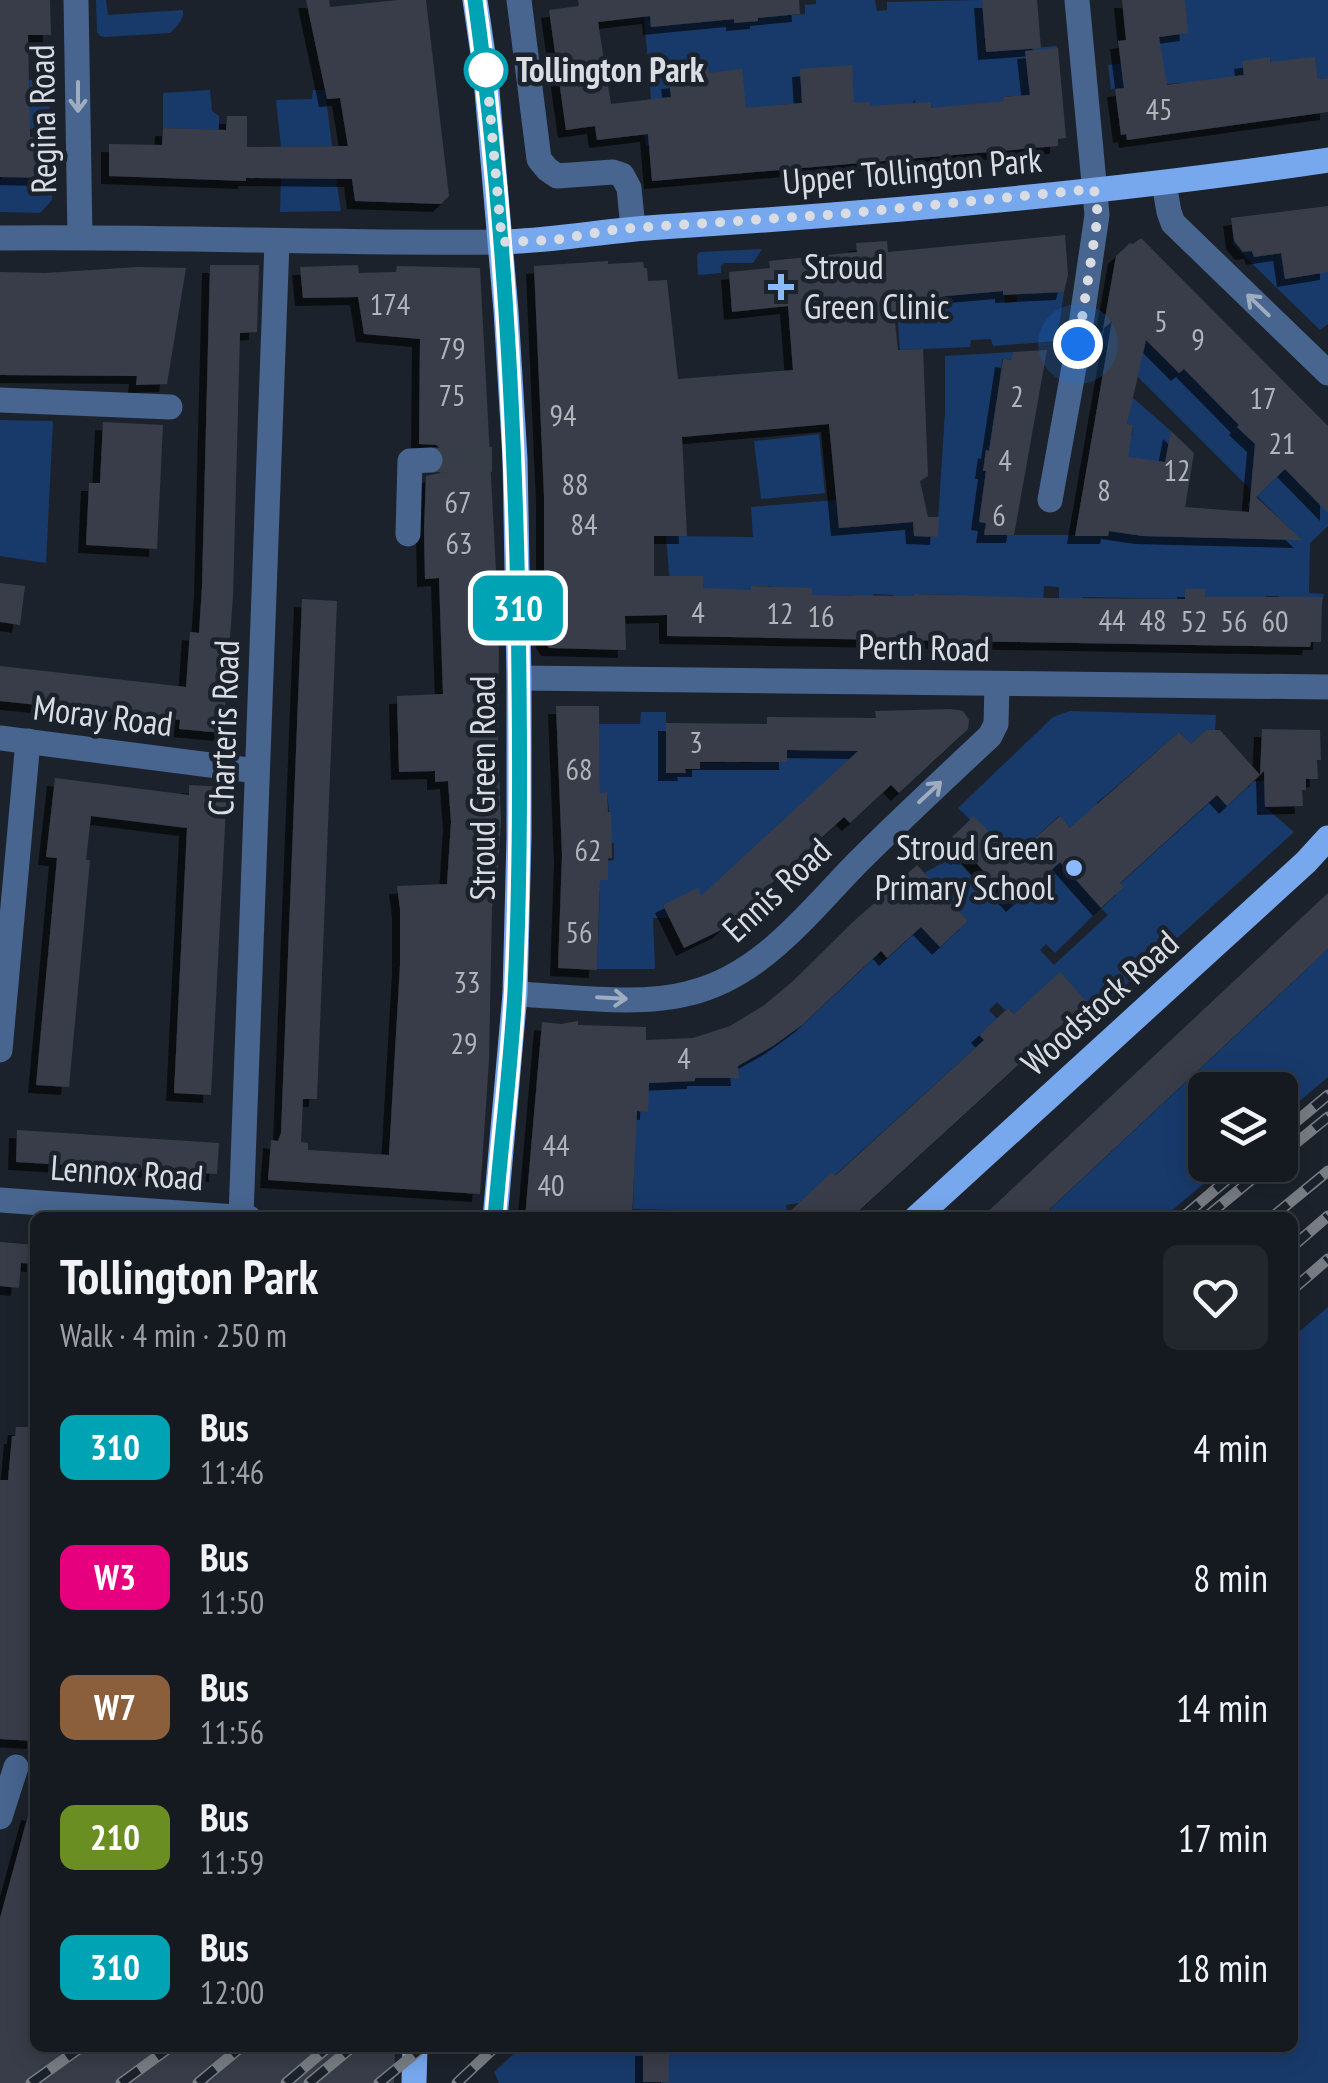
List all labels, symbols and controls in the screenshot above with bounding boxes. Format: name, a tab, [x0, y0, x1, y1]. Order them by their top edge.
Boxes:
street label: Regina Road	[18, 44, 66, 194]
place label: Tollington Park	[516, 46, 705, 92]
marker: Tollington Park	[465, 49, 507, 91]
one-way arrow	[68, 80, 88, 113]
house number: 45	[1146, 89, 1173, 128]
street label: Upper Tollington Park	[780, 136, 1044, 204]
place label: Stroud Green Clinic	[804, 243, 949, 329]
marker: Stroud Green Clinic	[768, 274, 794, 300]
house number: 174	[370, 284, 410, 323]
one-way arrow	[1247, 294, 1271, 318]
house number: 5	[1154, 301, 1168, 340]
your location	[1053, 319, 1103, 369]
house number: 9	[1191, 319, 1205, 358]
house number: 79	[439, 328, 466, 367]
house number: 75	[439, 375, 466, 414]
house number: 2	[1010, 376, 1024, 415]
house number: 17	[1250, 378, 1277, 417]
house number: 94	[550, 395, 577, 434]
house number: 21	[1269, 423, 1296, 462]
house number: 4	[998, 440, 1012, 479]
house number: 12	[1164, 450, 1191, 489]
house number: 88	[562, 464, 589, 503]
house number: 8	[1097, 470, 1111, 509]
house number: 67	[445, 482, 472, 521]
house number: 6	[992, 495, 1006, 534]
house number: 84	[571, 504, 598, 543]
house number: 63	[446, 523, 473, 562]
line badge: 310	[460, 576, 576, 640]
text: 310	[493, 585, 543, 631]
house number: 4	[691, 592, 705, 631]
house number: 12	[767, 593, 794, 632]
house number: 16	[808, 596, 835, 635]
house number: 44	[1099, 600, 1126, 639]
house number: 48	[1140, 600, 1167, 639]
house number: 52	[1181, 601, 1208, 640]
house number: 56	[1221, 601, 1248, 640]
house number: 60	[1262, 601, 1289, 640]
street label: Perth Road	[858, 623, 990, 671]
street label: Charteris Road	[197, 639, 249, 817]
street label: Stroud Green Road	[459, 675, 505, 901]
street label: Moray Road	[31, 684, 176, 746]
house number: 3	[689, 722, 703, 761]
house number: 68	[566, 749, 593, 788]
one-way arrow	[917, 780, 941, 804]
place label: Stroud Green Primary School	[875, 824, 1054, 910]
street label: Ennis Road	[712, 827, 840, 951]
house number: 62	[575, 830, 602, 869]
marker: Stroud Green Primary School	[1063, 857, 1085, 879]
house number: 56	[566, 912, 593, 951]
street label: Woodstock Road	[1011, 919, 1188, 1085]
house number: 33	[454, 962, 481, 1001]
one-way arrow	[596, 989, 628, 1008]
house number: 29	[451, 1023, 478, 1062]
house number: 4	[677, 1038, 691, 1077]
map controls	[1188, 1072, 1298, 1182]
button: layers	[1188, 1072, 1298, 1182]
house number: 44	[543, 1125, 570, 1164]
street label: Lennox Road	[49, 1144, 205, 1200]
house number: 40	[538, 1165, 565, 1204]
text: Tollington Park	[60, 1245, 318, 1307]
button: heart	[1163, 1245, 1268, 1350]
text: Walk · 4 min · 250 m	[60, 1314, 287, 1356]
text: Bus	[200, 1402, 249, 1451]
text: 4 min	[1193, 1423, 1268, 1472]
text: 310	[90, 1424, 140, 1470]
text: 11:46	[200, 1451, 264, 1493]
text: Bus	[200, 1532, 249, 1581]
text: 8 min	[1193, 1553, 1268, 1602]
text: W3	[94, 1554, 136, 1600]
text: 11:50	[200, 1581, 264, 1623]
text: Bus	[200, 1662, 249, 1711]
text: 14 min	[1176, 1683, 1268, 1732]
text: W7	[94, 1684, 136, 1730]
text: 11:56	[200, 1711, 264, 1753]
text: Bus	[200, 1792, 249, 1841]
text: 17 min	[1178, 1813, 1268, 1862]
text: 210	[90, 1814, 140, 1860]
text: 11:59	[200, 1841, 264, 1883]
text: Bus	[200, 1922, 249, 1971]
text: 18 min	[1176, 1943, 1268, 1992]
text: 310	[90, 1944, 140, 1990]
text: 12:00	[200, 1971, 264, 2013]

